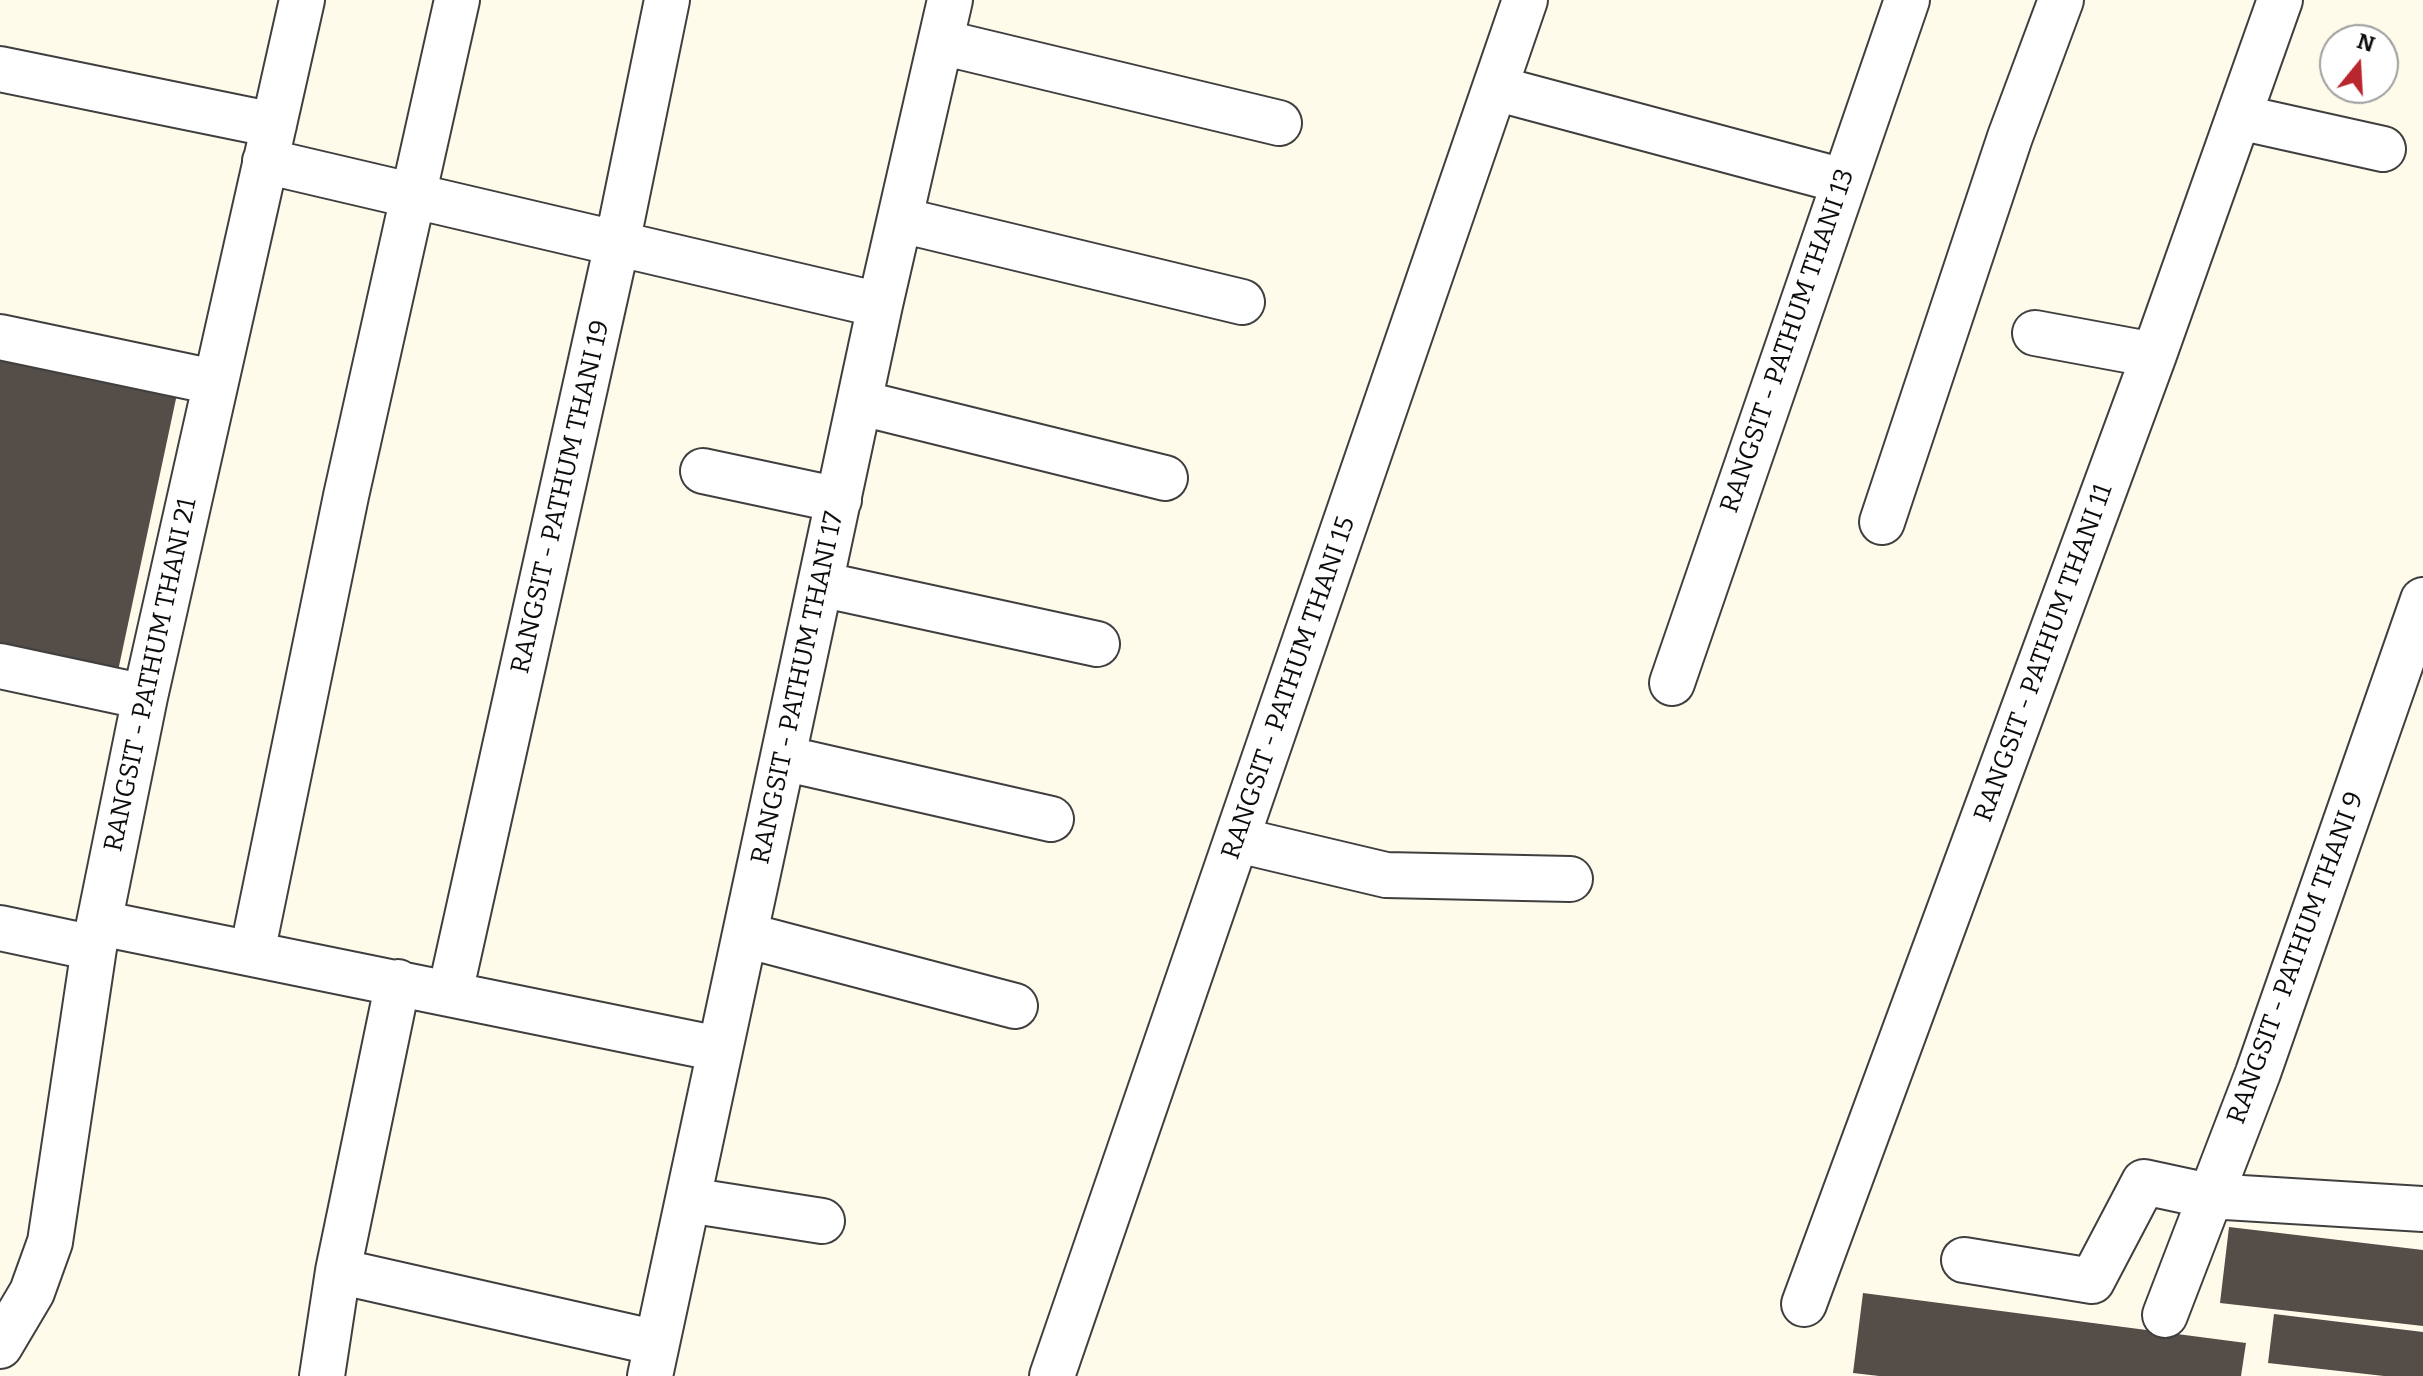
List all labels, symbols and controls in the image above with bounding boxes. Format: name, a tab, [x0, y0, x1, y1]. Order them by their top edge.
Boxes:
north arrow	[2319, 24, 2399, 104]
text: N	[2354, 27, 2378, 58]
street label: RANGSIT - PATHUM THANI 13	[1714, 165, 1862, 517]
street label: RANGSIT - PATHUM THANI 19	[505, 317, 617, 677]
street label: RANGSIT - PATHUM THANI 11	[1968, 480, 2120, 826]
street label: RANGSIT - PATHUM THANI 21	[98, 495, 204, 855]
street label: RANGSIT - PATHUM THANI 17	[745, 509, 851, 867]
street label: RANGSIT - PATHUM THANI 15	[1216, 513, 1362, 863]
street label: RANGSIT - PATHUM THANI 9	[2221, 788, 2371, 1128]

